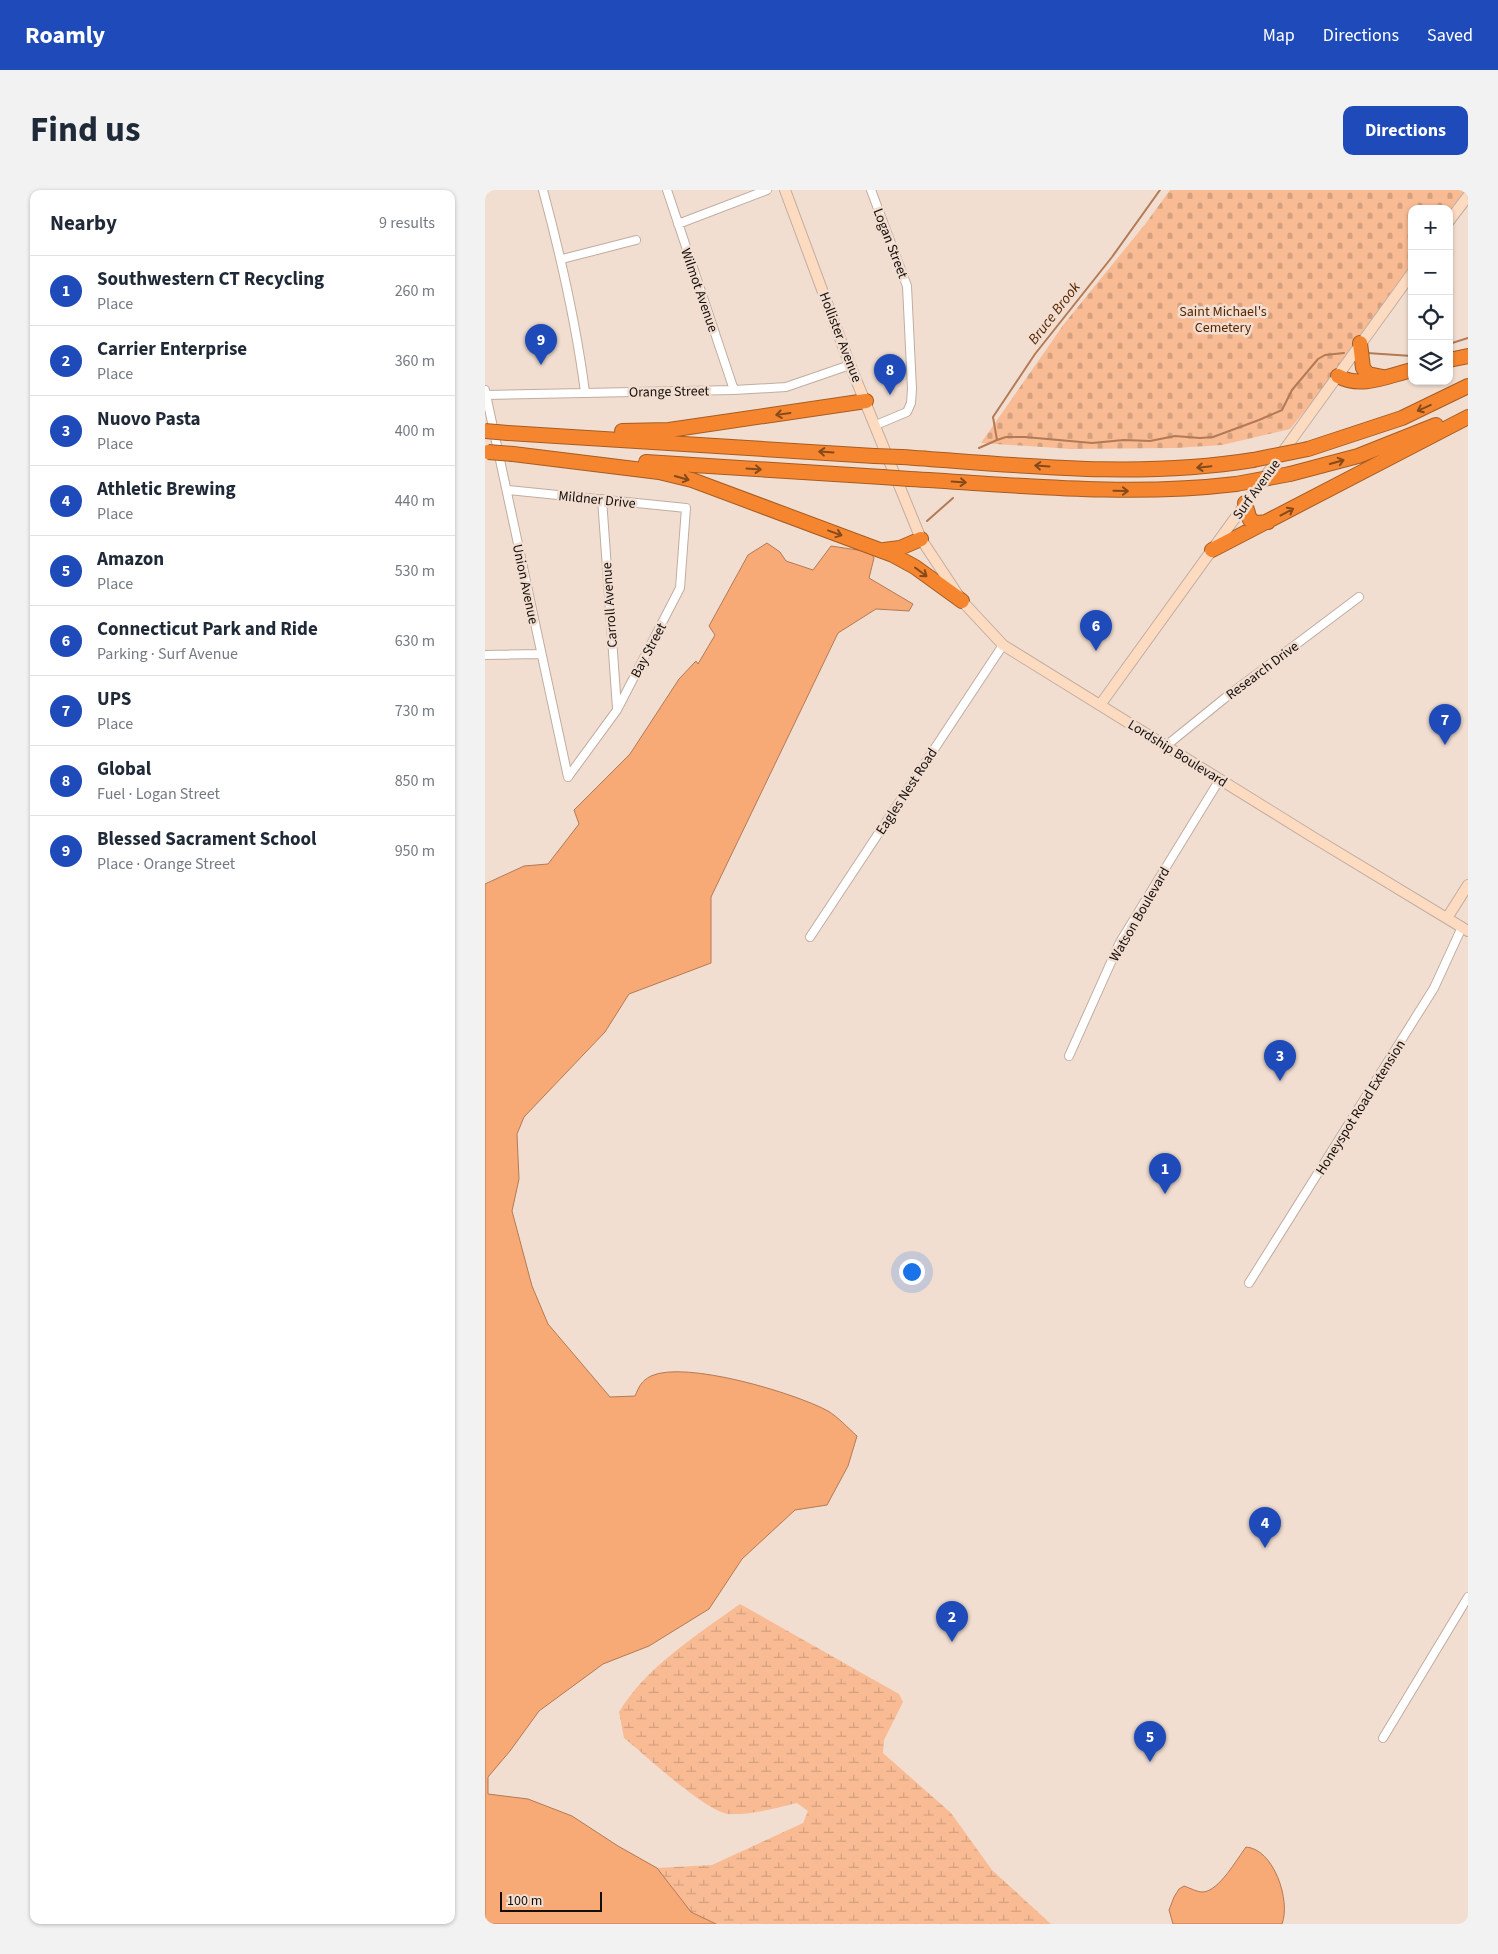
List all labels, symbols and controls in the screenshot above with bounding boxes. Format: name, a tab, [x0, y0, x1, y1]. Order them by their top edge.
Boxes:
text: Roamly	[25, 18, 105, 53]
text: Map	[1263, 23, 1295, 48]
text: Directions	[1323, 23, 1399, 48]
text: Saved	[1427, 23, 1473, 48]
text: Find us	[30, 105, 140, 155]
button: Directions	[1343, 106, 1468, 155]
street label: Logan Street	[868, 205, 913, 282]
map controls	[1408, 205, 1453, 385]
button: +	[1408, 205, 1453, 250]
text: Nearby	[50, 208, 117, 238]
text: 9 results	[379, 212, 435, 234]
street label: Wilmot Avenue	[675, 246, 723, 335]
button: −	[1408, 250, 1453, 295]
text: Southwestern CT Recycling	[97, 266, 324, 293]
water label: Bruce Brook	[1023, 277, 1086, 349]
text: 1	[62, 280, 70, 302]
text: 260 m	[395, 280, 435, 302]
street label: Hollister Avenue	[814, 289, 866, 385]
text: Place	[97, 293, 133, 315]
button: locate	[1408, 295, 1453, 340]
park label: Saint Michael's Cemetery	[1179, 302, 1267, 338]
pin: 9	[525, 324, 557, 365]
text: Carrier Enterprise	[97, 336, 247, 363]
button: layers	[1408, 340, 1453, 385]
text: 2	[62, 350, 70, 372]
text: 360 m	[395, 350, 435, 372]
pin: 8	[874, 354, 906, 395]
text: Place	[97, 363, 133, 385]
street label: Orange Street	[629, 381, 710, 403]
one-way arrow	[1417, 404, 1432, 413]
text: Nuovo Pasta	[97, 406, 201, 433]
one-way arrow	[776, 409, 792, 419]
text: 3	[62, 420, 70, 442]
text: 400 m	[395, 420, 435, 442]
text: Place	[97, 433, 133, 455]
one-way arrow	[818, 448, 834, 457]
street label: Surf Avenue	[1228, 455, 1285, 524]
one-way arrow	[1328, 456, 1344, 466]
one-way arrow	[1034, 461, 1050, 471]
one-way arrow	[1197, 462, 1213, 472]
one-way arrow	[745, 464, 761, 473]
one-way arrow	[674, 473, 690, 483]
text: Athletic Brewing	[97, 476, 236, 503]
one-way arrow	[951, 477, 967, 486]
street label: Mildner Drive	[557, 486, 637, 514]
one-way arrow	[1113, 486, 1129, 495]
text: 4	[62, 490, 70, 512]
text: 440 m	[395, 490, 435, 512]
text: Place	[97, 503, 133, 525]
one-way arrow	[1279, 507, 1294, 516]
one-way arrow	[827, 529, 842, 538]
street label: Union Avenue	[507, 542, 543, 626]
text: Amazon	[97, 546, 164, 573]
text: 5	[62, 560, 70, 582]
text: 530 m	[395, 560, 435, 582]
street label: Carroll Avenue	[597, 562, 623, 648]
one-way arrow	[914, 567, 928, 577]
text: Place	[97, 573, 133, 595]
pin: 6	[1080, 610, 1112, 651]
text: Connecticut Park and Ride	[97, 616, 318, 643]
street label: Bay Street	[626, 619, 672, 682]
text: 6	[62, 630, 70, 652]
text: 630 m	[395, 630, 435, 652]
street label: Research Drive	[1222, 637, 1303, 705]
text: Parking · Surf Avenue	[97, 643, 238, 665]
text: UPS	[97, 686, 131, 713]
text: 7	[62, 700, 70, 722]
text: 730 m	[395, 700, 435, 722]
pin: 7	[1429, 704, 1461, 745]
text: Place	[97, 713, 133, 735]
street label: Lordship Boulevard	[1124, 715, 1231, 793]
street label: Eagles Nest Road	[871, 744, 942, 839]
text: Global	[97, 756, 151, 783]
text: 8	[62, 770, 70, 792]
text: 850 m	[395, 770, 435, 792]
text: Fuel · Logan Street	[97, 783, 220, 805]
text: Blessed Sacrament School	[97, 826, 317, 853]
text: 9	[62, 840, 70, 862]
text: 950 m	[395, 840, 435, 862]
text: Place · Orange Street	[97, 853, 235, 875]
street label: Watson Boulevard	[1105, 864, 1175, 965]
street label: Honeyspot Road Extension	[1311, 1036, 1411, 1179]
pin: 3	[1264, 1040, 1296, 1081]
pin: 1	[1149, 1153, 1181, 1194]
your location	[899, 1259, 925, 1285]
pin: 4	[1249, 1507, 1281, 1548]
pin: 2	[936, 1601, 968, 1642]
pin: 5	[1134, 1721, 1166, 1762]
scale bar	[500, 1889, 603, 1912]
text: 100 m	[507, 1891, 542, 1911]

